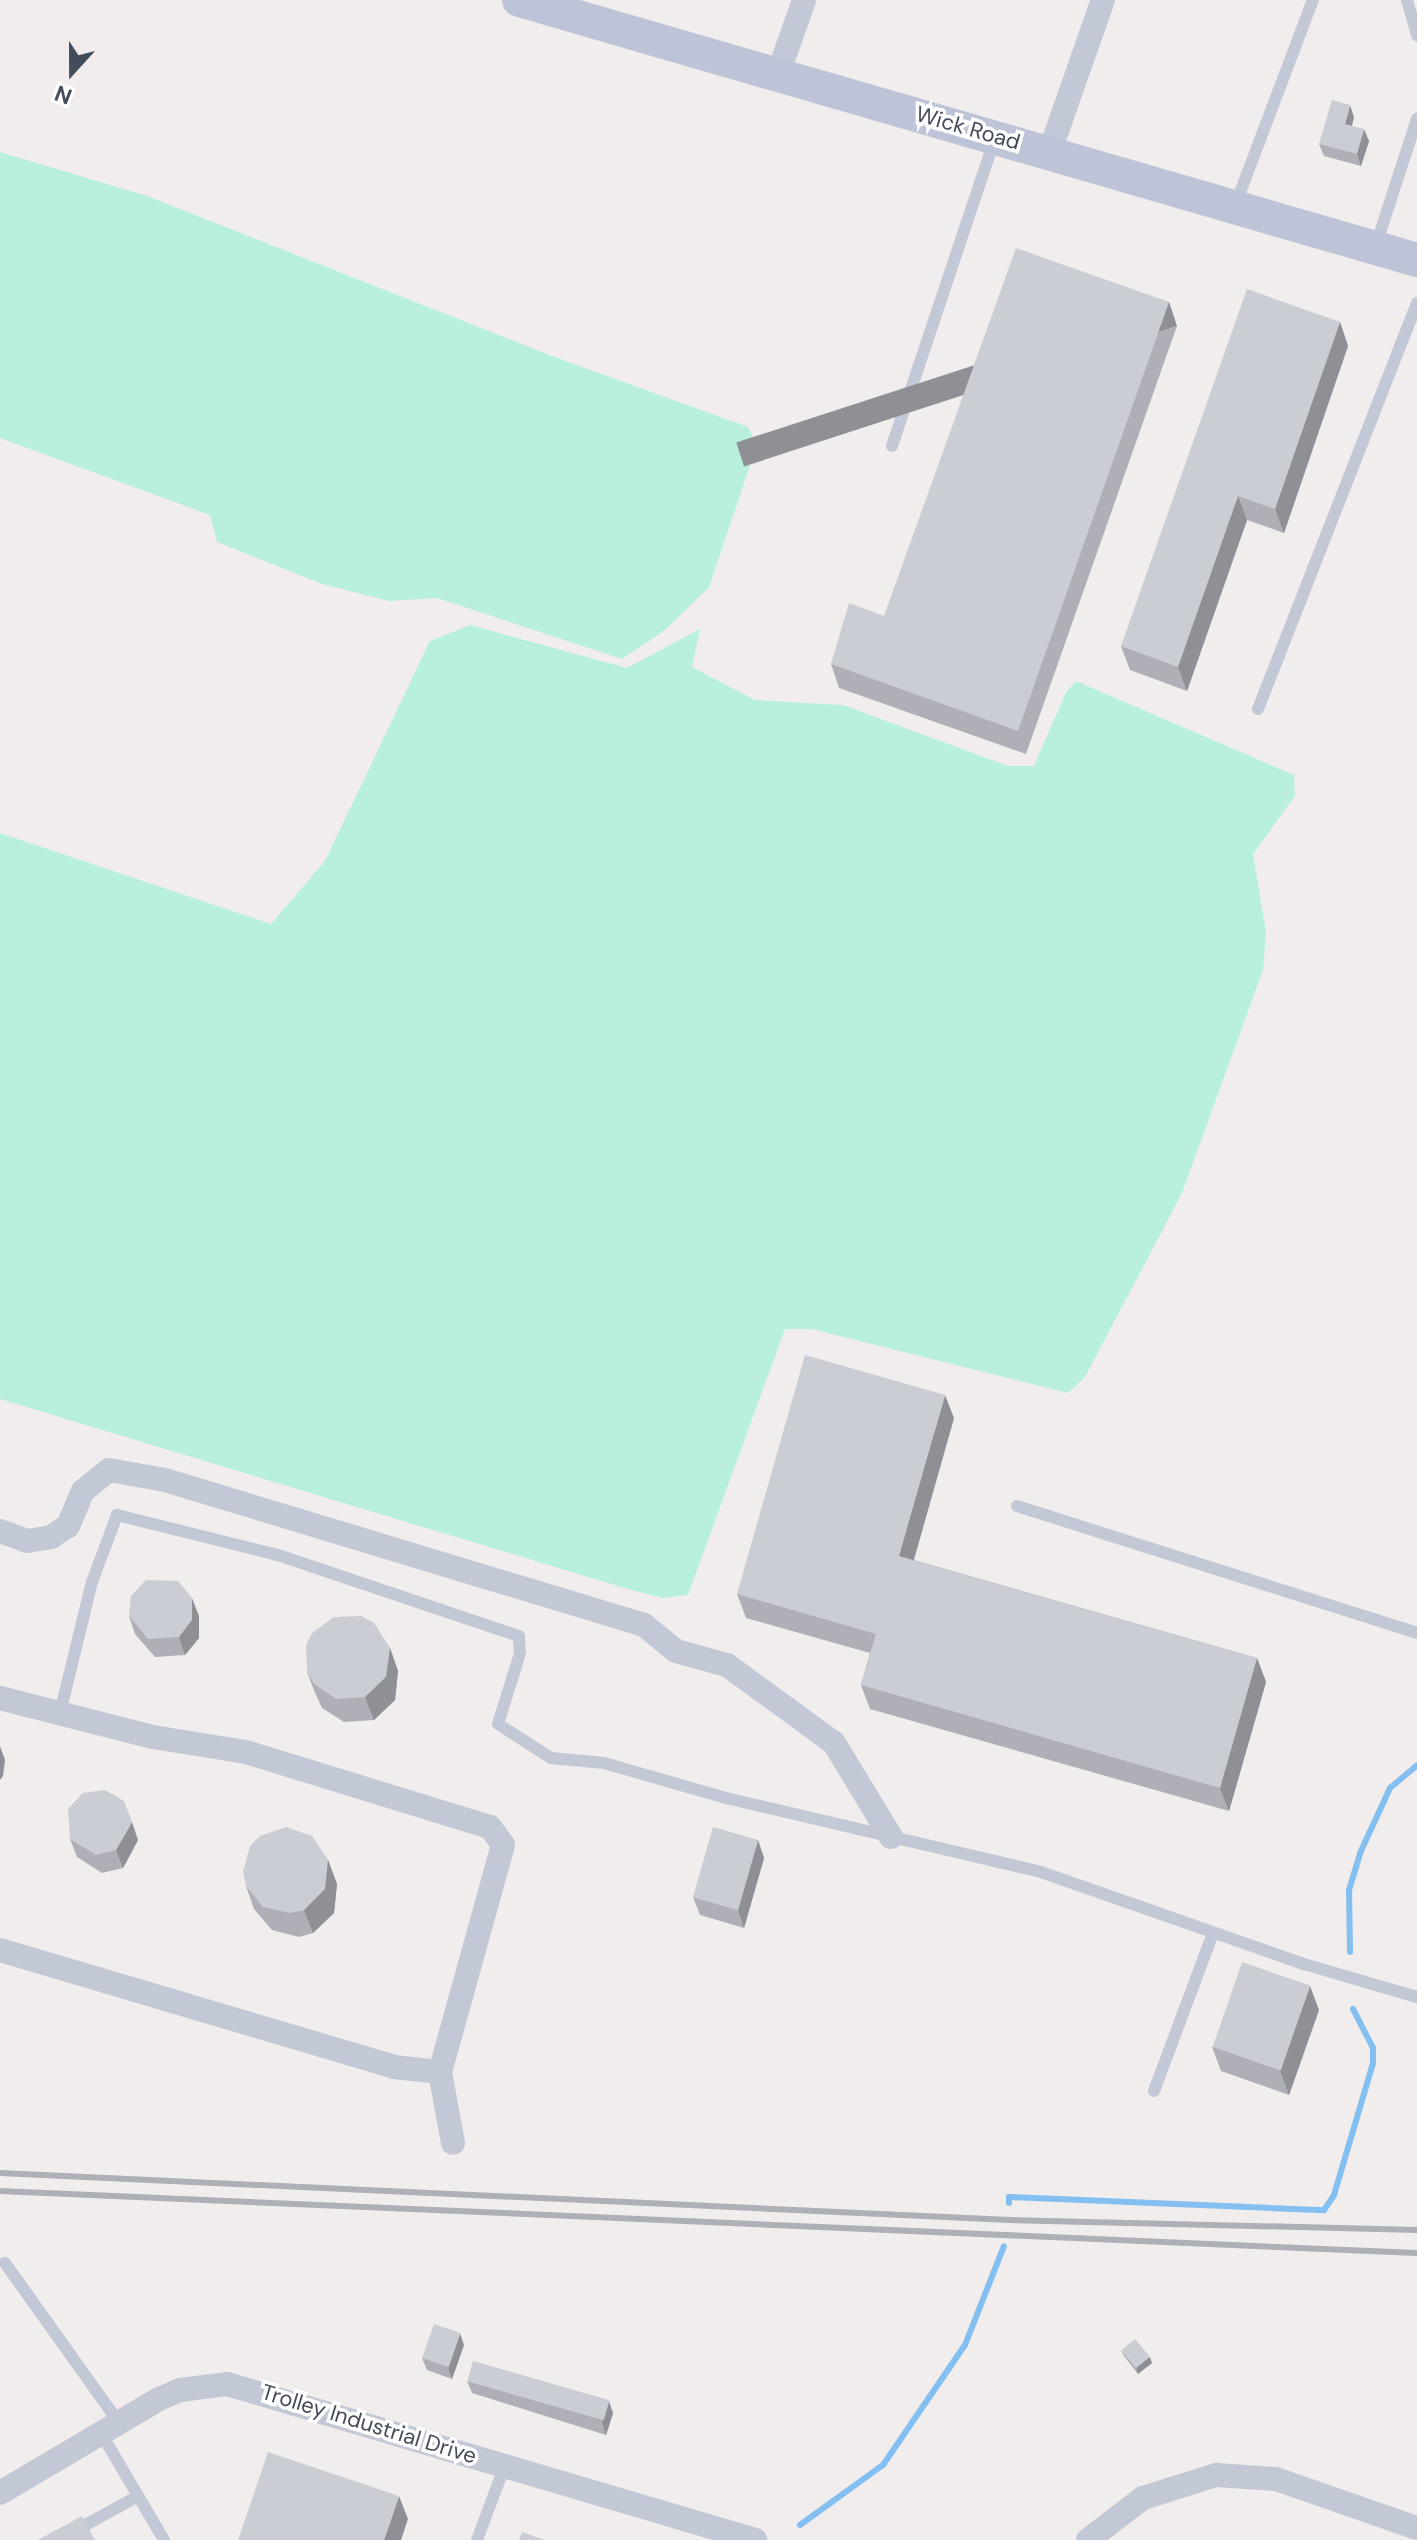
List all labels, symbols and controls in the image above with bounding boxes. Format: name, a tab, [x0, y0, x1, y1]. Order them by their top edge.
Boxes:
north arrow	[32, 32, 112, 112]
text: N	[51, 78, 76, 111]
street label: Wick Road	[913, 101, 1023, 155]
street label: Trolley Industrial Drive	[258, 2379, 480, 2469]

